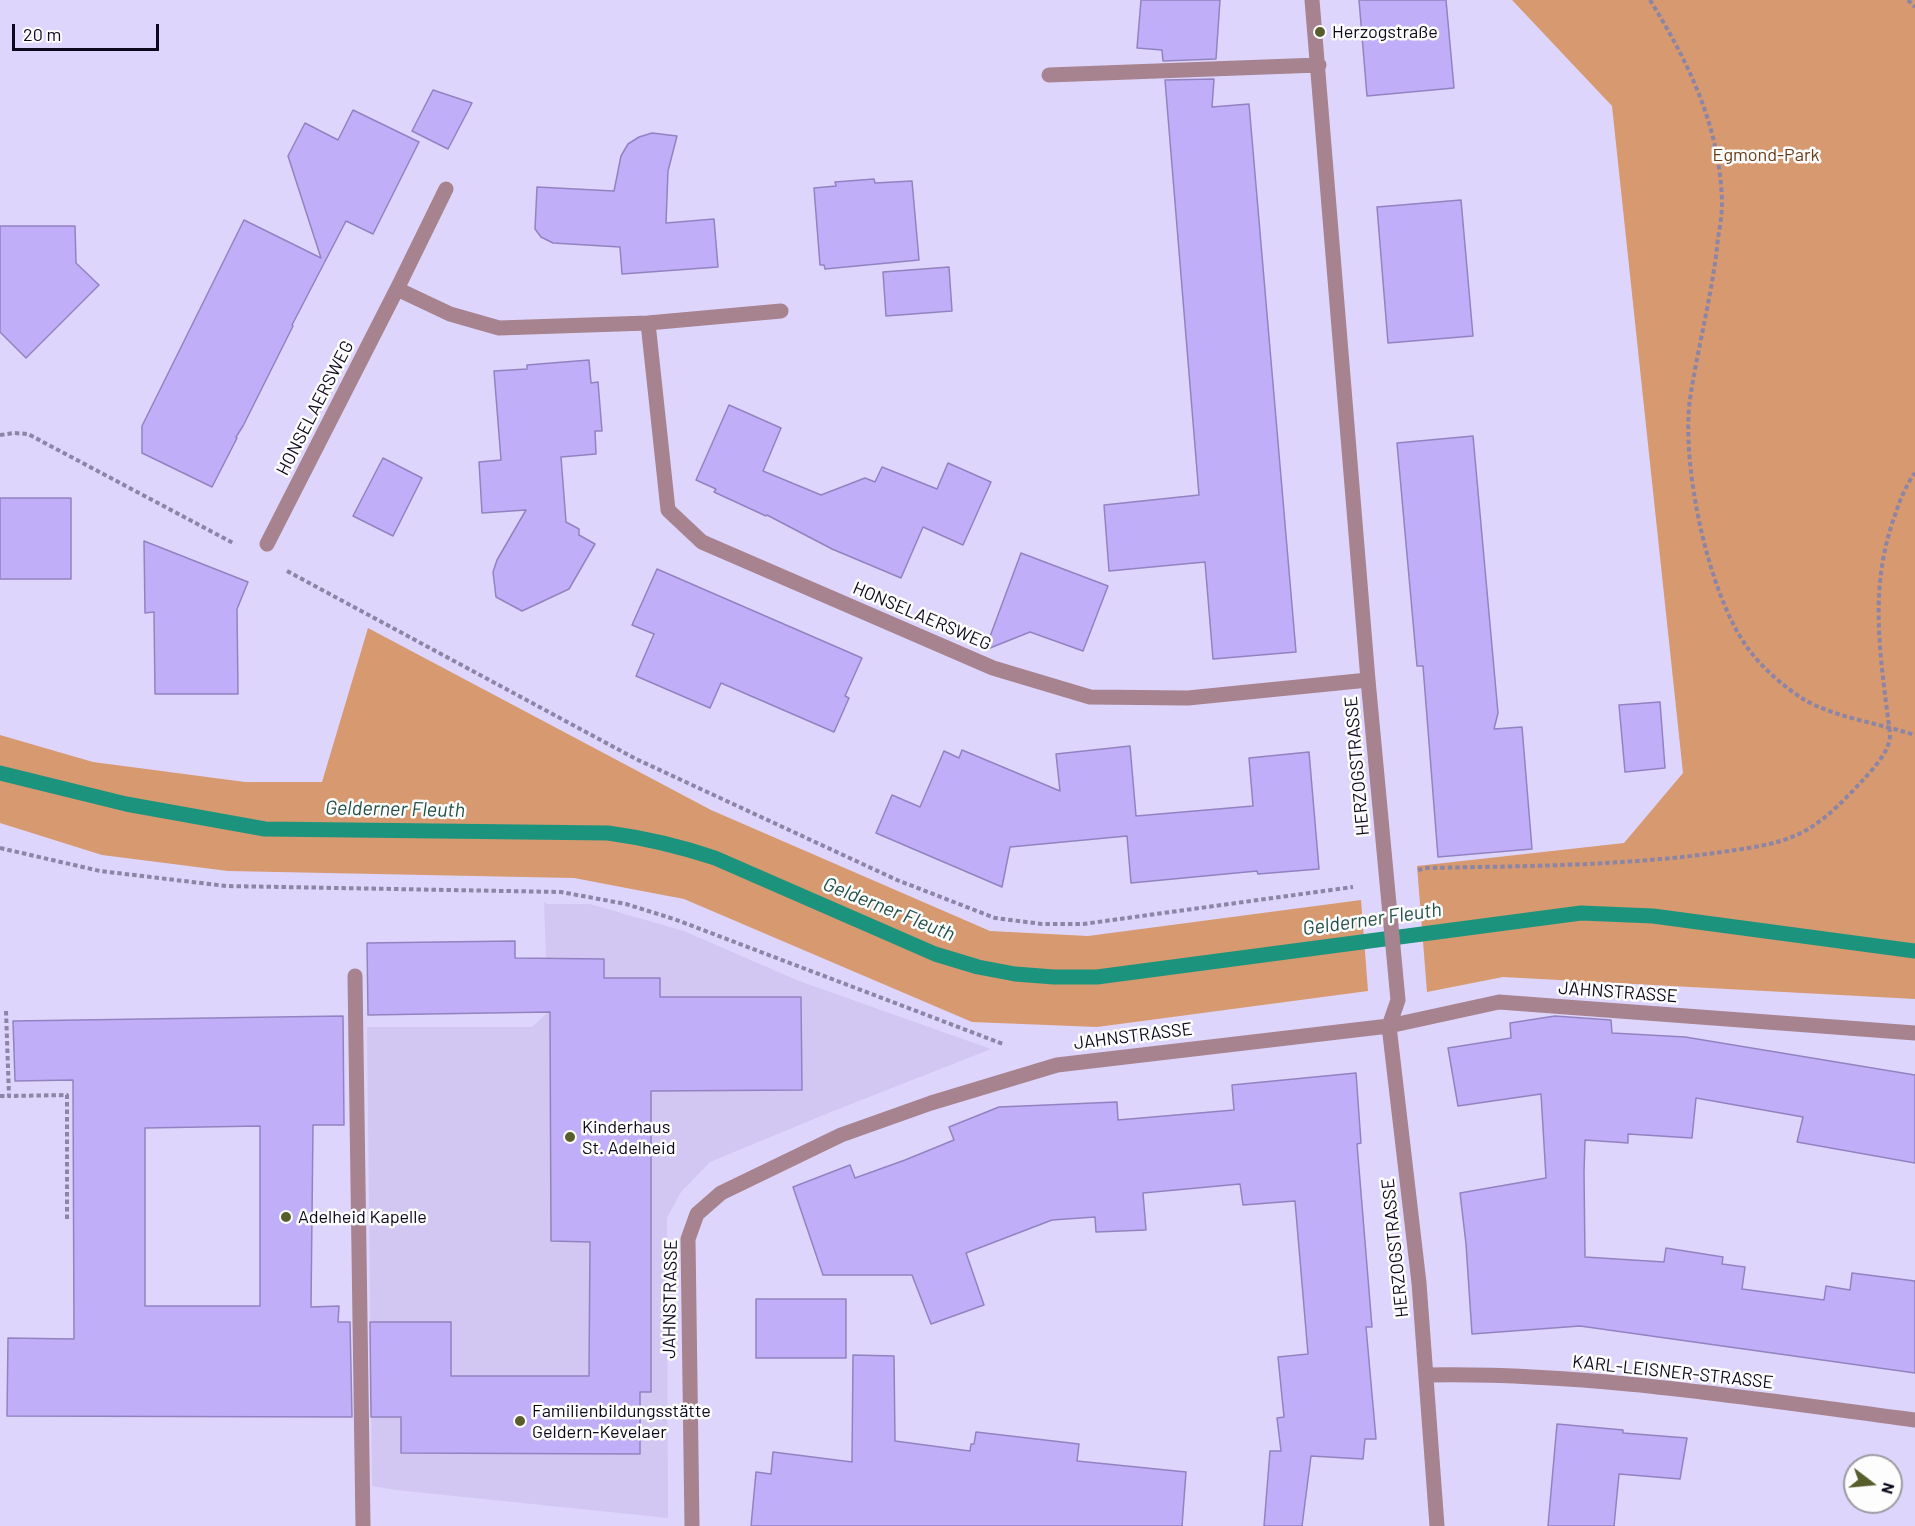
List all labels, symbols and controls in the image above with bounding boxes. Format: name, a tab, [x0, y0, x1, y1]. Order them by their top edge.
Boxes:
scale bar	[15, 12, 162, 50]
place label: Herzogstraße	[1332, 21, 1438, 43]
text: 20 m	[23, 23, 61, 45]
marker: Herzogstraße	[1313, 25, 1327, 39]
park label: Egmond-Park	[1713, 144, 1819, 166]
street label: HONSELAERSWEG	[272, 337, 358, 479]
street label: HONSELAERSWEG	[850, 577, 994, 655]
street label: HERZOGSTRASSE	[1340, 695, 1374, 837]
water label: Gelderner Fleuth	[325, 796, 465, 822]
water label: Gelderner Fleuth	[820, 872, 958, 946]
water label: Gelderner Fleuth	[1301, 897, 1443, 941]
street label: JAHNSTRASSE	[1558, 977, 1678, 1007]
street label: JAHNSTRASSE	[1072, 1018, 1194, 1054]
place label: Kinderhaus St. Adelheid	[582, 1116, 676, 1158]
marker: Kinderhaus St. Adelheid	[563, 1130, 577, 1144]
street label: HERZOGSTRASSE	[1377, 1177, 1413, 1319]
place label: Adelheid Kapelle	[298, 1206, 427, 1228]
marker: Adelheid Kapelle	[279, 1210, 293, 1224]
street label: JAHNSTRASSE	[658, 1239, 682, 1359]
street label: KARL-LEISNER-STRASSE	[1571, 1351, 1775, 1393]
place label: Familienbildungsstätte Geldern-Kevelaer	[532, 1400, 711, 1442]
marker: Familienbildungsstätte Geldern-Kevelaer	[513, 1414, 527, 1428]
north arrow	[1843, 1454, 1903, 1514]
text: N	[1878, 1481, 1899, 1496]

